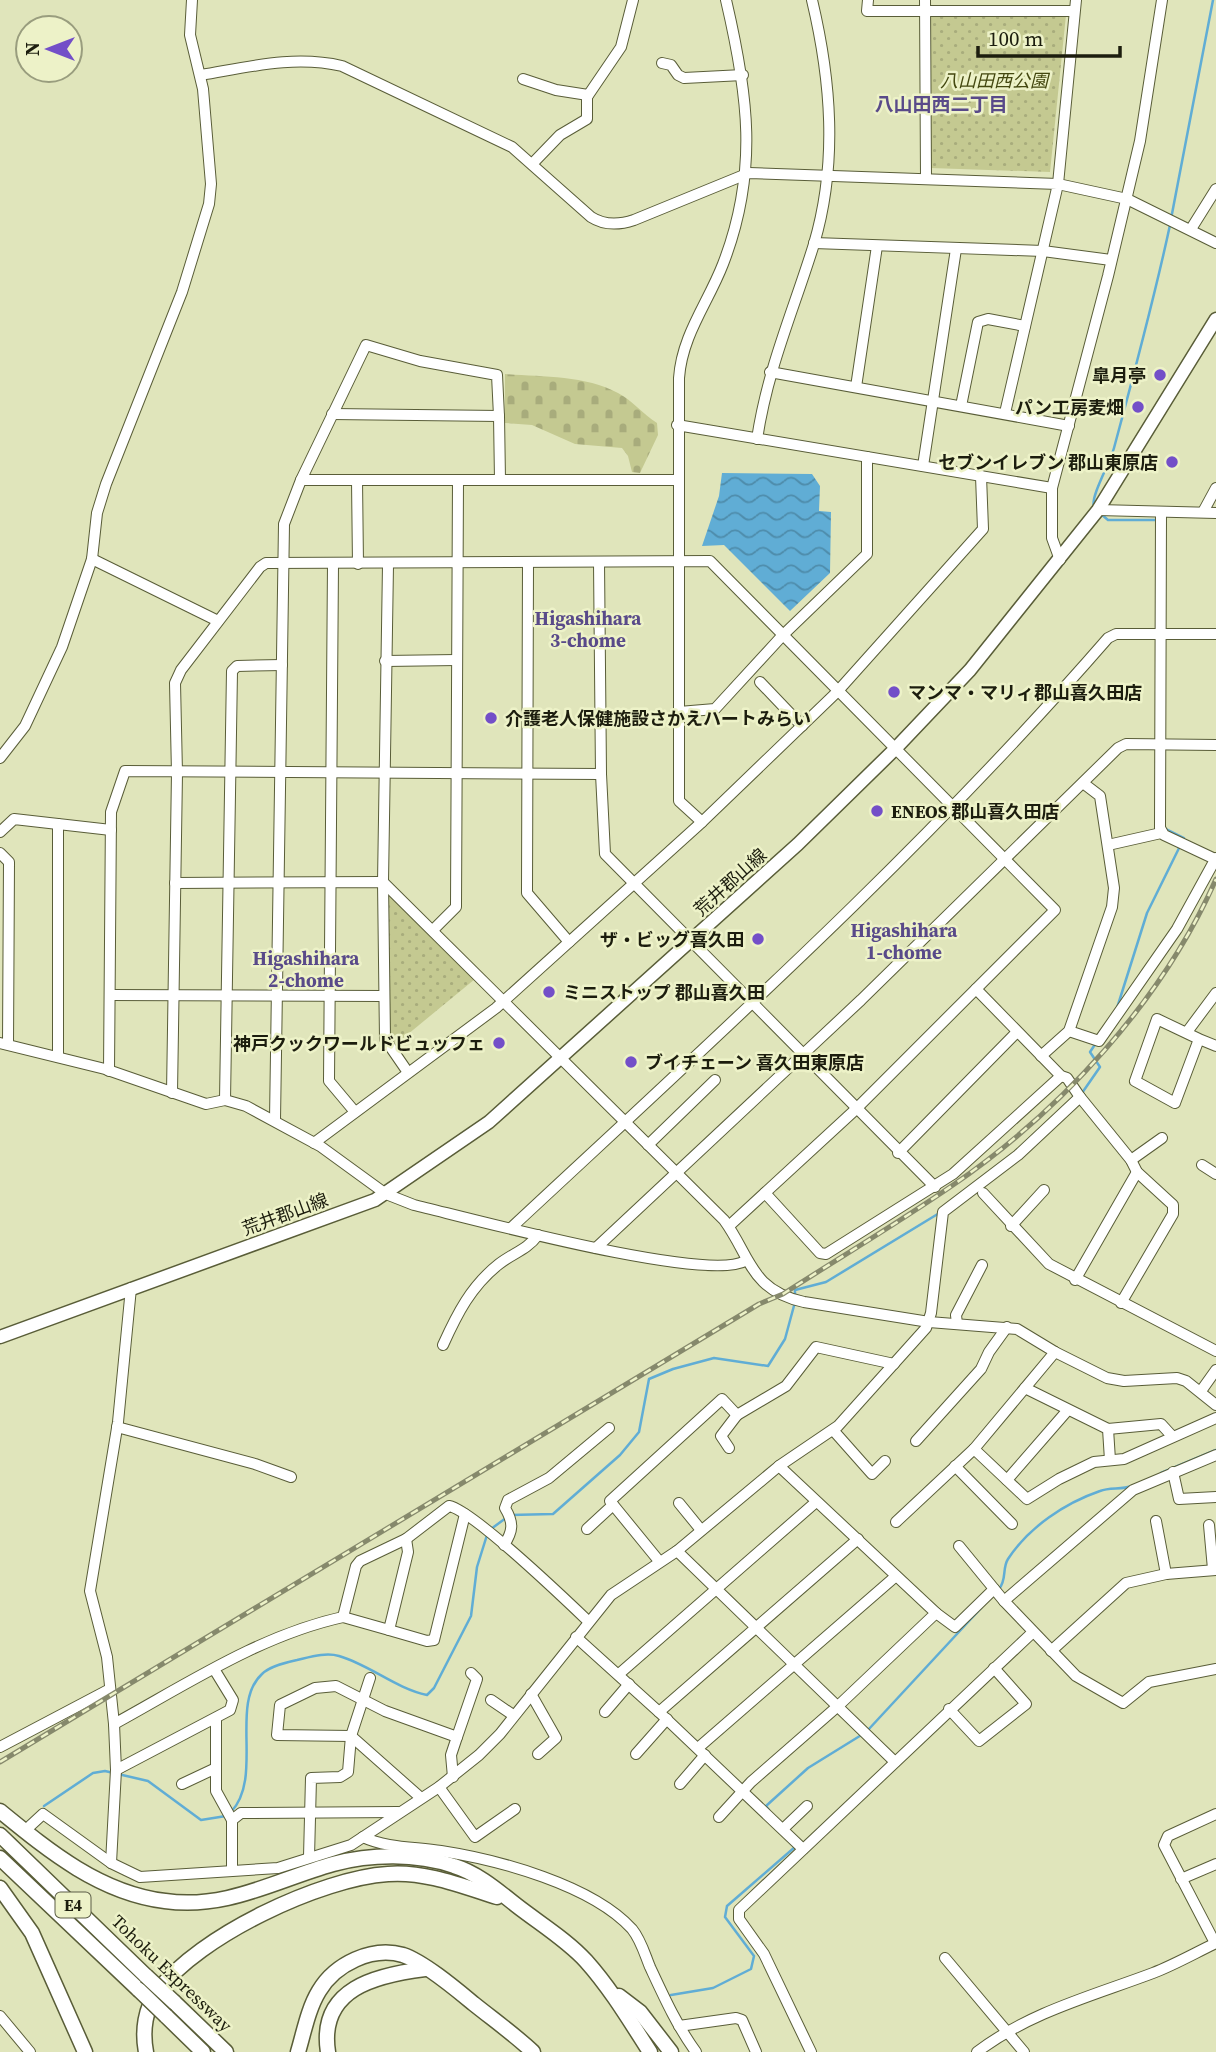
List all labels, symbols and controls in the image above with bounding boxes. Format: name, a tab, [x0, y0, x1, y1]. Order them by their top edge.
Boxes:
north arrow	[14, 14, 84, 84]
scale bar	[978, 14, 1120, 58]
text: 100 m	[988, 24, 1043, 53]
text: N	[19, 42, 45, 56]
park label: 八山田西公園	[940, 68, 1051, 93]
district label: 八山田西二丁目	[874, 91, 1008, 117]
place label: 皐月亭	[1092, 363, 1146, 388]
marker: 皐月亭	[1152, 367, 1168, 383]
place label: パン工房麦畑	[1015, 395, 1124, 420]
marker: パン工房麦畑	[1130, 399, 1146, 415]
place label: セブンイレブン 郡山東原店	[938, 450, 1158, 475]
marker: セブンイレブン 郡山東原店	[1164, 454, 1180, 470]
district label: Higashihara 3-chome	[535, 605, 642, 653]
place label: マンマ・マリィ郡山喜久田店	[908, 680, 1142, 705]
marker: マンマ・マリィ郡山喜久田店	[886, 684, 902, 700]
place label: 介護老人保健施設さかえハートみらい	[505, 706, 811, 731]
marker: 介護老人保健施設さかえハートみらい	[483, 710, 499, 726]
place label: ENEOS 郡山喜久田店	[891, 799, 1059, 824]
marker: ENEOS 郡山喜久田店	[869, 803, 885, 819]
street label: 荒井郡山線	[688, 843, 772, 921]
district label: Higashihara 1-chome	[851, 917, 958, 965]
place label: ザ・ビッグ喜久田	[600, 927, 744, 952]
marker: ザ・ビッグ喜久田	[750, 931, 766, 947]
district label: Higashihara 2-chome	[253, 945, 360, 993]
place label: ミニストップ 郡山喜久田	[563, 980, 765, 1005]
marker: ミニストップ 郡山喜久田	[541, 984, 557, 1000]
place label: 神戸クックワールドビュッフェ	[233, 1031, 485, 1056]
marker: 神戸クックワールドビュッフェ	[491, 1035, 507, 1051]
place label: ブイチェーン 喜久田東原店	[645, 1050, 864, 1075]
marker: ブイチェーン 喜久田東原店	[623, 1054, 639, 1070]
street label: 荒井郡山線	[238, 1187, 332, 1241]
road number: E4	[56, 1893, 90, 1918]
street label: Tohoku Expressway	[106, 1909, 238, 2038]

